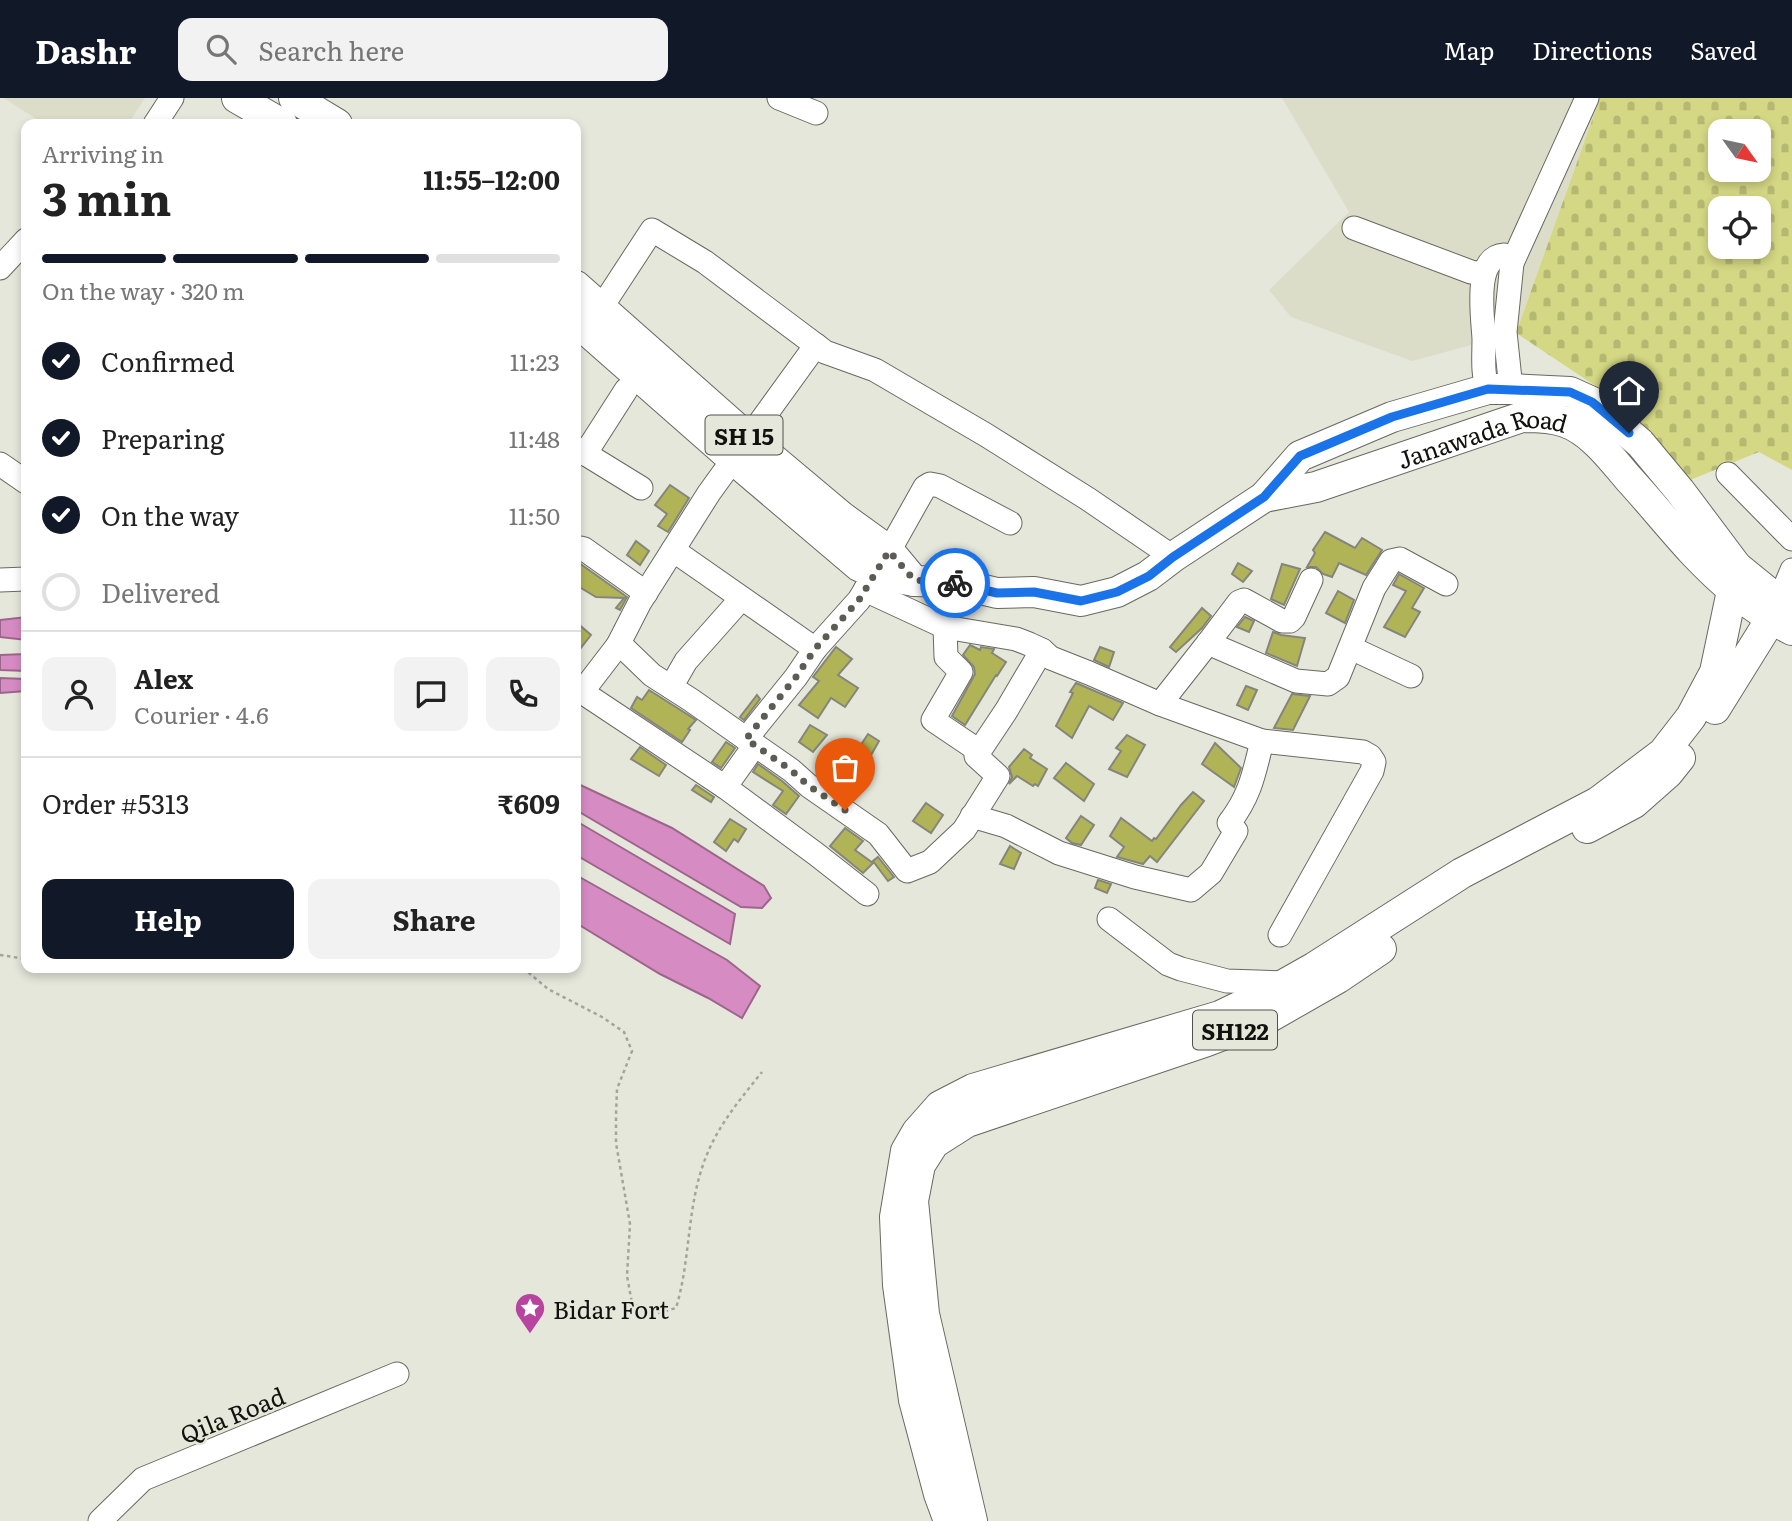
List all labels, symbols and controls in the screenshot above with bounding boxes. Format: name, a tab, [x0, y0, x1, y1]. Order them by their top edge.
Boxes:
search box	[178, 18, 668, 81]
text: Dashr	[35, 25, 136, 74]
icon: search	[202, 30, 240, 68]
text: Search here	[258, 30, 404, 69]
text: Map	[1443, 32, 1494, 67]
text: Directions	[1532, 32, 1652, 67]
text: Saved	[1690, 32, 1757, 67]
north arrow	[1708, 119, 1771, 182]
map controls	[1708, 119, 1771, 259]
text: Arriving in	[42, 136, 164, 170]
text: 11:55–12:00	[423, 159, 560, 198]
text: 3 min	[42, 162, 172, 230]
button: locate	[1708, 196, 1771, 259]
text: On the way · 320 m	[42, 273, 245, 307]
text: Confirmed	[101, 341, 235, 380]
icon: check	[42, 342, 80, 380]
text: 11:23	[510, 344, 560, 378]
pin	[1599, 361, 1659, 433]
icon: home	[1610, 372, 1648, 410]
street label: Janawada Road	[1392, 399, 1572, 476]
road number: SH 15	[706, 416, 782, 454]
text: Preparing	[101, 418, 224, 457]
icon: check	[42, 419, 80, 457]
text: 11:48	[509, 421, 560, 455]
text: On the way	[101, 495, 239, 534]
icon: check	[42, 496, 80, 534]
text: 11:50	[509, 498, 560, 532]
courier	[920, 548, 990, 618]
icon: bike	[936, 564, 974, 602]
text: Delivered	[101, 572, 220, 611]
button: person	[42, 657, 116, 731]
button: chat	[394, 657, 468, 731]
button: phone	[486, 657, 560, 731]
text: Alex	[134, 658, 193, 697]
text: Courier · 4.6	[134, 697, 269, 731]
pin	[815, 738, 875, 810]
icon: bag	[826, 749, 864, 787]
text: Order #5313	[42, 783, 190, 822]
text: ₹609	[498, 783, 560, 822]
button: Help	[42, 879, 294, 959]
button: Share	[308, 879, 560, 959]
road number: SH122	[1193, 1010, 1277, 1049]
place icon: Bidar Fort	[513, 1291, 547, 1335]
place label: Bidar Fort	[553, 1291, 669, 1326]
street label: Qila Road	[174, 1377, 290, 1451]

